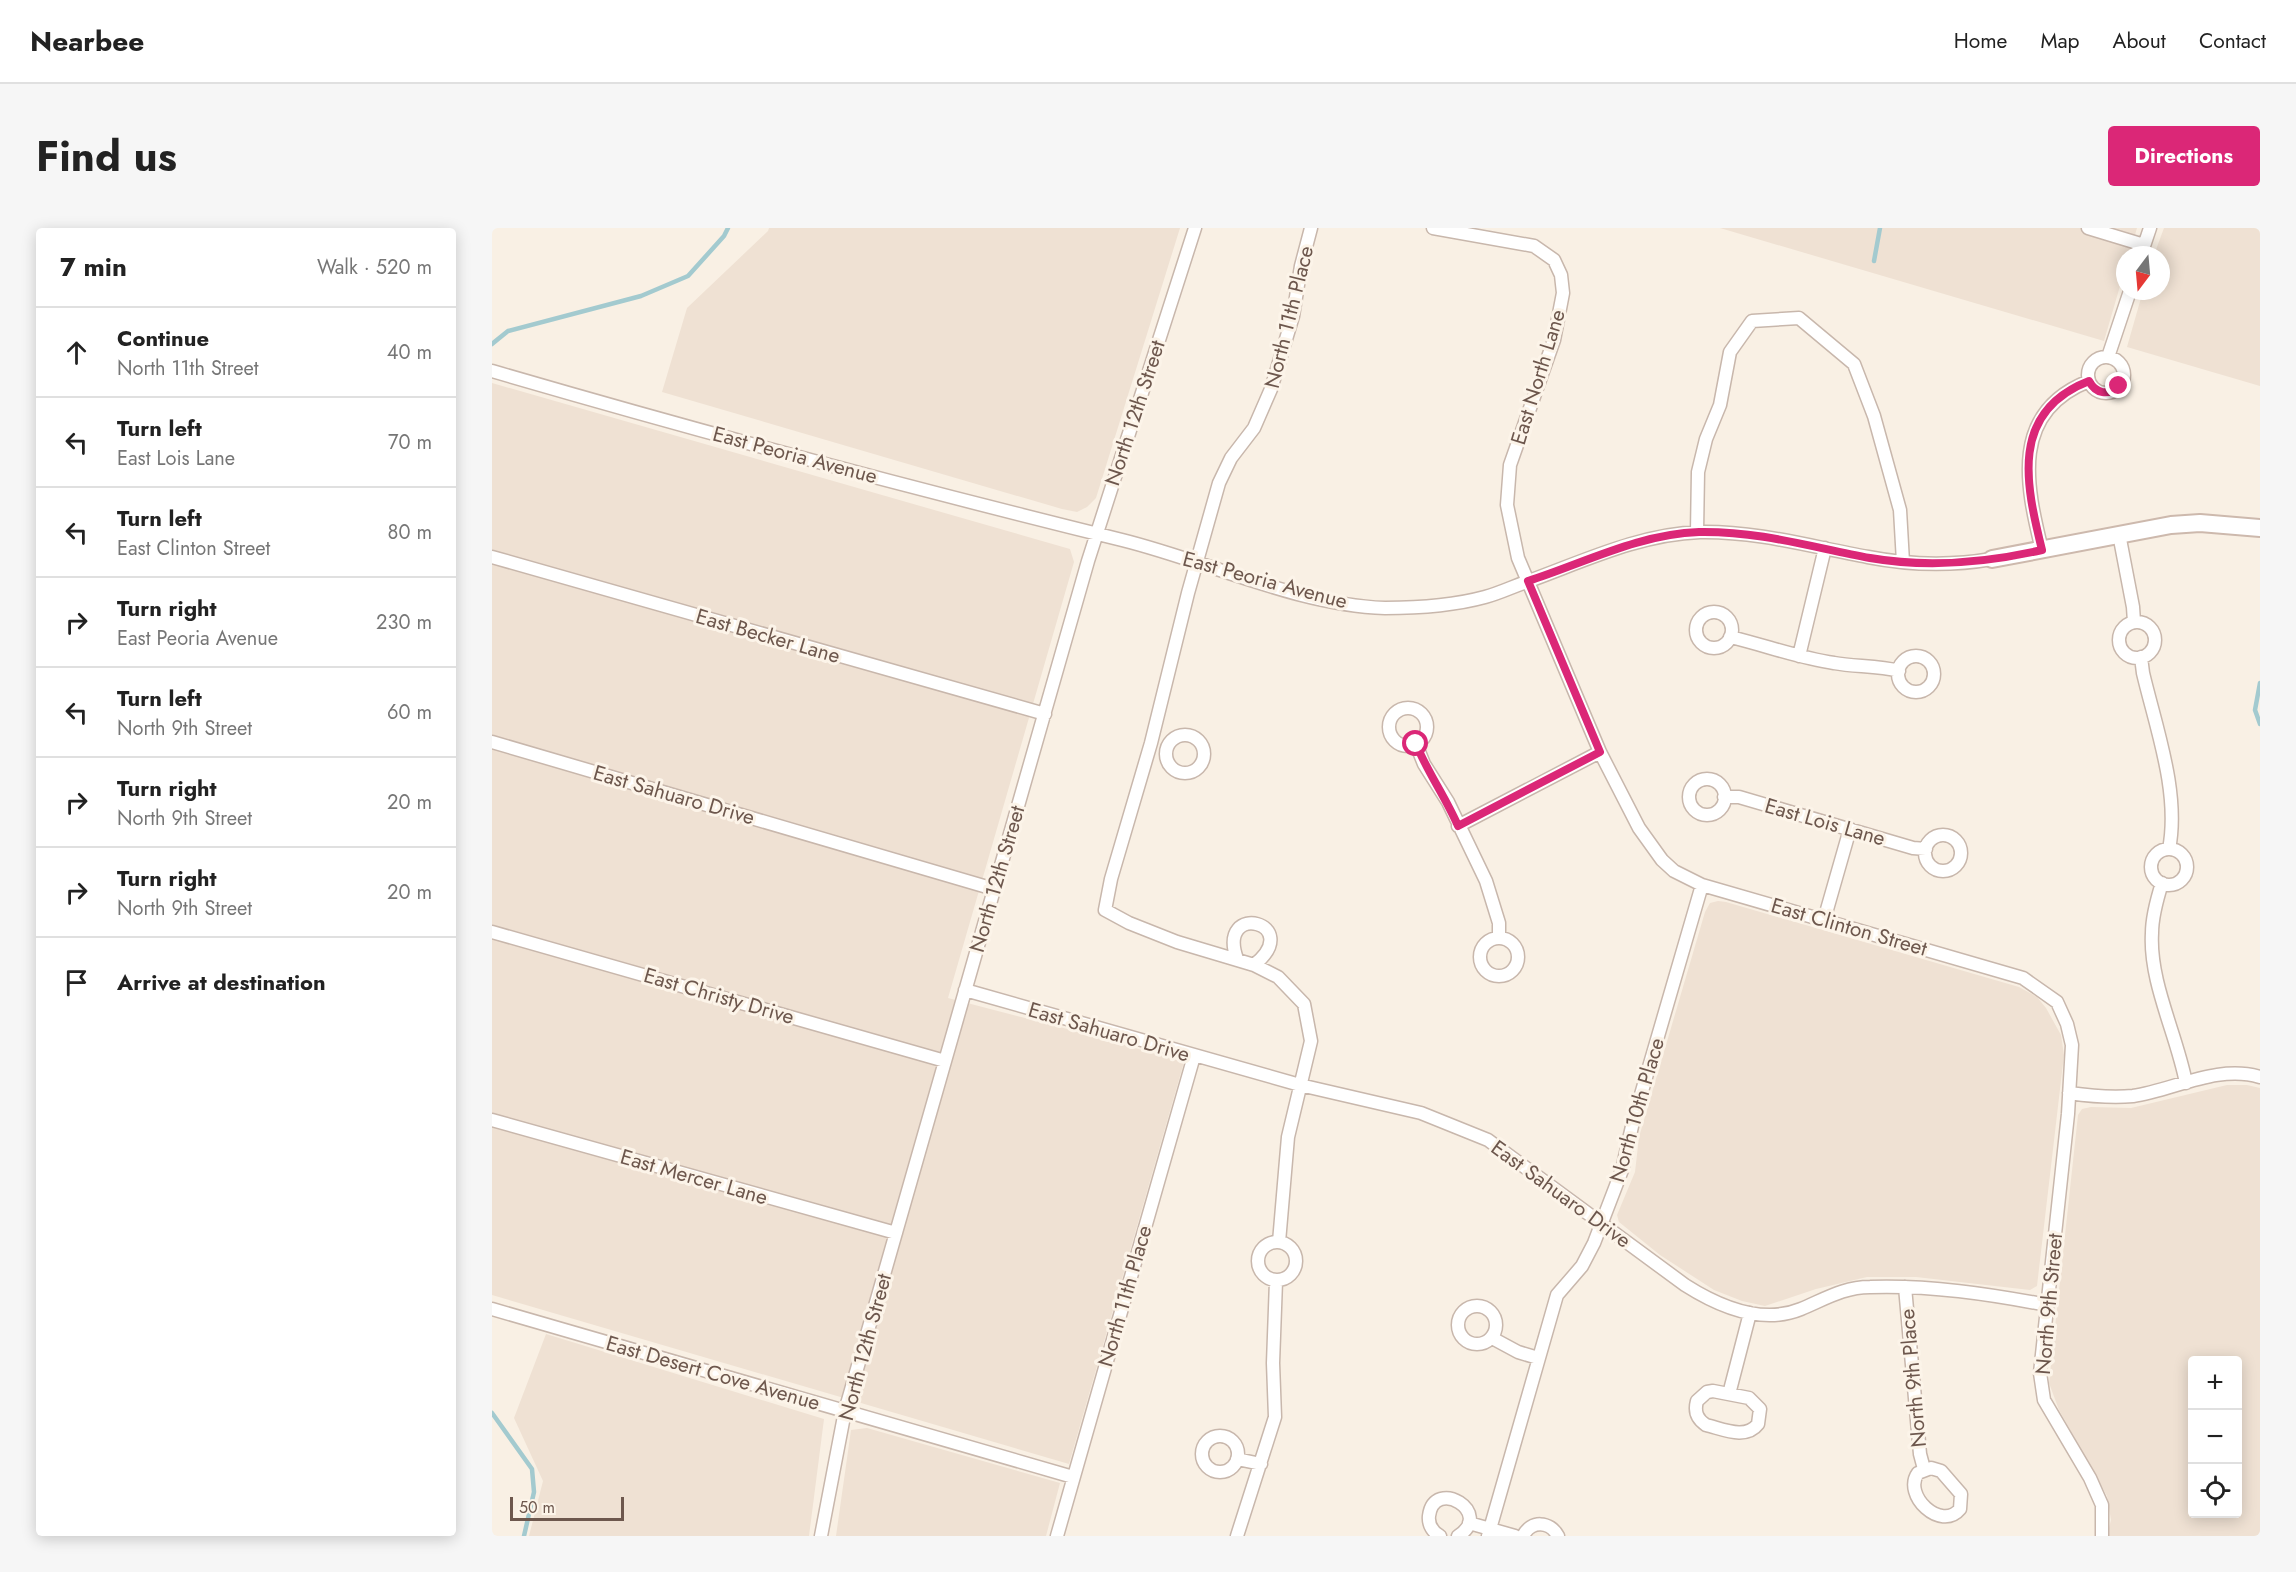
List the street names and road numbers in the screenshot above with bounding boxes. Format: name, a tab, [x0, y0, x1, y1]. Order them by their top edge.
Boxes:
street label: North 11th Place	[1257, 242, 1321, 391]
street label: East North Lane	[1503, 305, 1573, 448]
street label: North 12th Street	[1097, 336, 1173, 490]
street label: East Peoria Avenue	[709, 419, 881, 491]
street label: East Peoria Avenue	[1179, 544, 1351, 616]
street label: East Becker Lane	[692, 601, 844, 671]
street label: East Sahuaro Drive	[590, 758, 758, 832]
street label: East Lois Lane	[1761, 790, 1889, 854]
street label: North 12th Street	[962, 802, 1032, 956]
street label: East Clinton Street	[1767, 890, 1931, 964]
street label: East Christy Drive	[640, 960, 798, 1032]
street label: East Sahuaro Drive	[1025, 995, 1193, 1069]
street label: North 10th Place	[1602, 1034, 1672, 1186]
street label: East Sahuaro Drive	[1485, 1133, 1637, 1255]
street label: East Mercer Lane	[617, 1142, 771, 1212]
street label: North 11th Place	[1090, 1222, 1160, 1370]
street label: North 9th Street	[2028, 1232, 2070, 1376]
street label: North 12th Street	[831, 1270, 899, 1424]
street label: North 9th Place	[1892, 1307, 1934, 1449]
street label: East Desert Cove Avenue	[602, 1328, 824, 1418]

